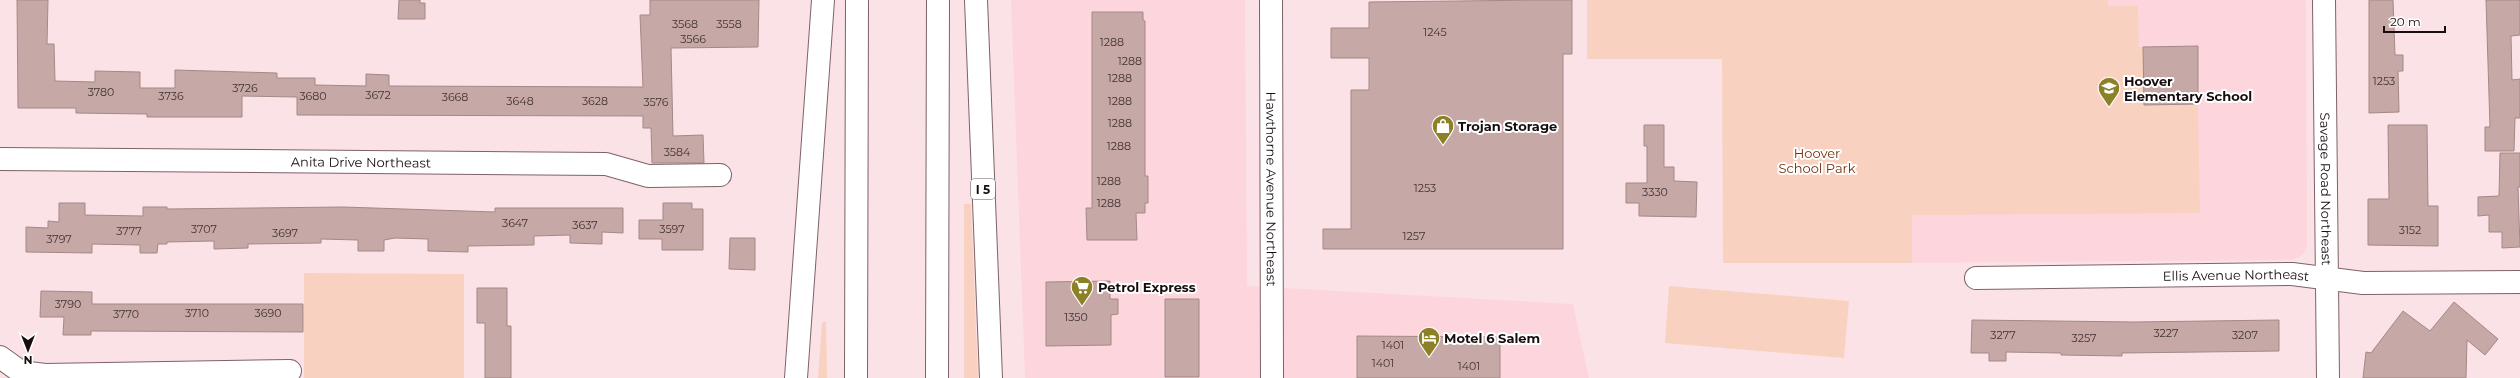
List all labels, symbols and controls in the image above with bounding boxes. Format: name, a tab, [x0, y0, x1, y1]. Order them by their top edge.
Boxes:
scale bar	[2384, 8, 2445, 34]
text: 20 m	[2390, 14, 2421, 29]
house number: 3568	[672, 17, 698, 31]
house number: 3558	[716, 17, 742, 31]
house number: 1245	[1423, 25, 1447, 39]
house number: 3566	[680, 32, 706, 46]
house number: 1288	[1100, 35, 1124, 49]
house number: 1288	[1118, 54, 1142, 68]
house number: 1288	[1108, 71, 1132, 85]
place label: Hoover Elementary School	[2124, 73, 2252, 104]
house number: 1253	[2373, 74, 2395, 88]
school or university icon: Hoover Elementary School	[2096, 75, 2122, 108]
house number: 3726	[232, 81, 258, 95]
house number: 3780	[88, 85, 114, 99]
house number: 3672	[365, 88, 391, 102]
house number: 3736	[158, 89, 184, 103]
house number: 3680	[299, 89, 327, 103]
house number: 3668	[442, 90, 468, 104]
street label: Hawthorne Avenue Northeast	[1263, 92, 1280, 286]
house number: 3648	[506, 94, 534, 108]
house number: 3628	[582, 94, 608, 108]
house number: 1288	[1108, 94, 1132, 108]
house number: 3576	[643, 95, 669, 109]
street label: Savage Road Northeast	[2317, 112, 2335, 265]
shop icon: Trojan Storage	[1430, 113, 1456, 146]
house number: 1288	[1108, 116, 1132, 130]
place label: Trojan Storage	[1458, 118, 1557, 134]
house number: 1288	[1107, 139, 1131, 153]
house number: 3584	[664, 145, 691, 159]
park label: Hoover School Park	[1779, 145, 1856, 176]
street label: Anita Drive Northeast	[291, 153, 431, 171]
house number: 1288	[1097, 174, 1121, 188]
road number: I 5	[971, 179, 995, 199]
house number: 1253	[1414, 181, 1436, 195]
house number: 3330	[1642, 185, 1668, 199]
house number: 1288	[1097, 196, 1121, 210]
house number: 3647	[502, 216, 528, 230]
house number: 3637	[572, 218, 598, 232]
house number: 3707	[191, 222, 217, 236]
house number: 3597	[659, 222, 685, 236]
house number: 3152	[2399, 223, 2421, 237]
house number: 3777	[116, 224, 142, 238]
house number: 3697	[272, 226, 298, 240]
house number: 1257	[1403, 229, 1425, 243]
house number: 3797	[46, 232, 72, 246]
street label: Ellis Avenue Northeast	[2163, 266, 2310, 284]
supermarket icon: Petrol Express	[1069, 274, 1095, 307]
place label: Petrol Express	[1098, 279, 1196, 295]
house number: 3790	[55, 297, 81, 311]
house number: 3710	[185, 306, 209, 320]
house number: 3690	[255, 306, 281, 320]
house number: 3770	[113, 307, 139, 321]
house number: 1350	[1064, 310, 1088, 324]
hotel icon: Motel 6 Salem	[1416, 325, 1442, 358]
house number: 3227	[2153, 326, 2179, 340]
house number: 3277	[1990, 328, 2016, 342]
house number: 3207	[2232, 328, 2258, 342]
north arrow	[8, 330, 48, 370]
place label: Motel 6 Salem	[1444, 330, 1540, 346]
house number: 3257	[2072, 331, 2096, 345]
house number: 1401	[1382, 338, 1404, 352]
text: N	[24, 353, 32, 367]
house number: 1401	[1372, 356, 1394, 370]
house number: 1401	[1458, 359, 1480, 373]

